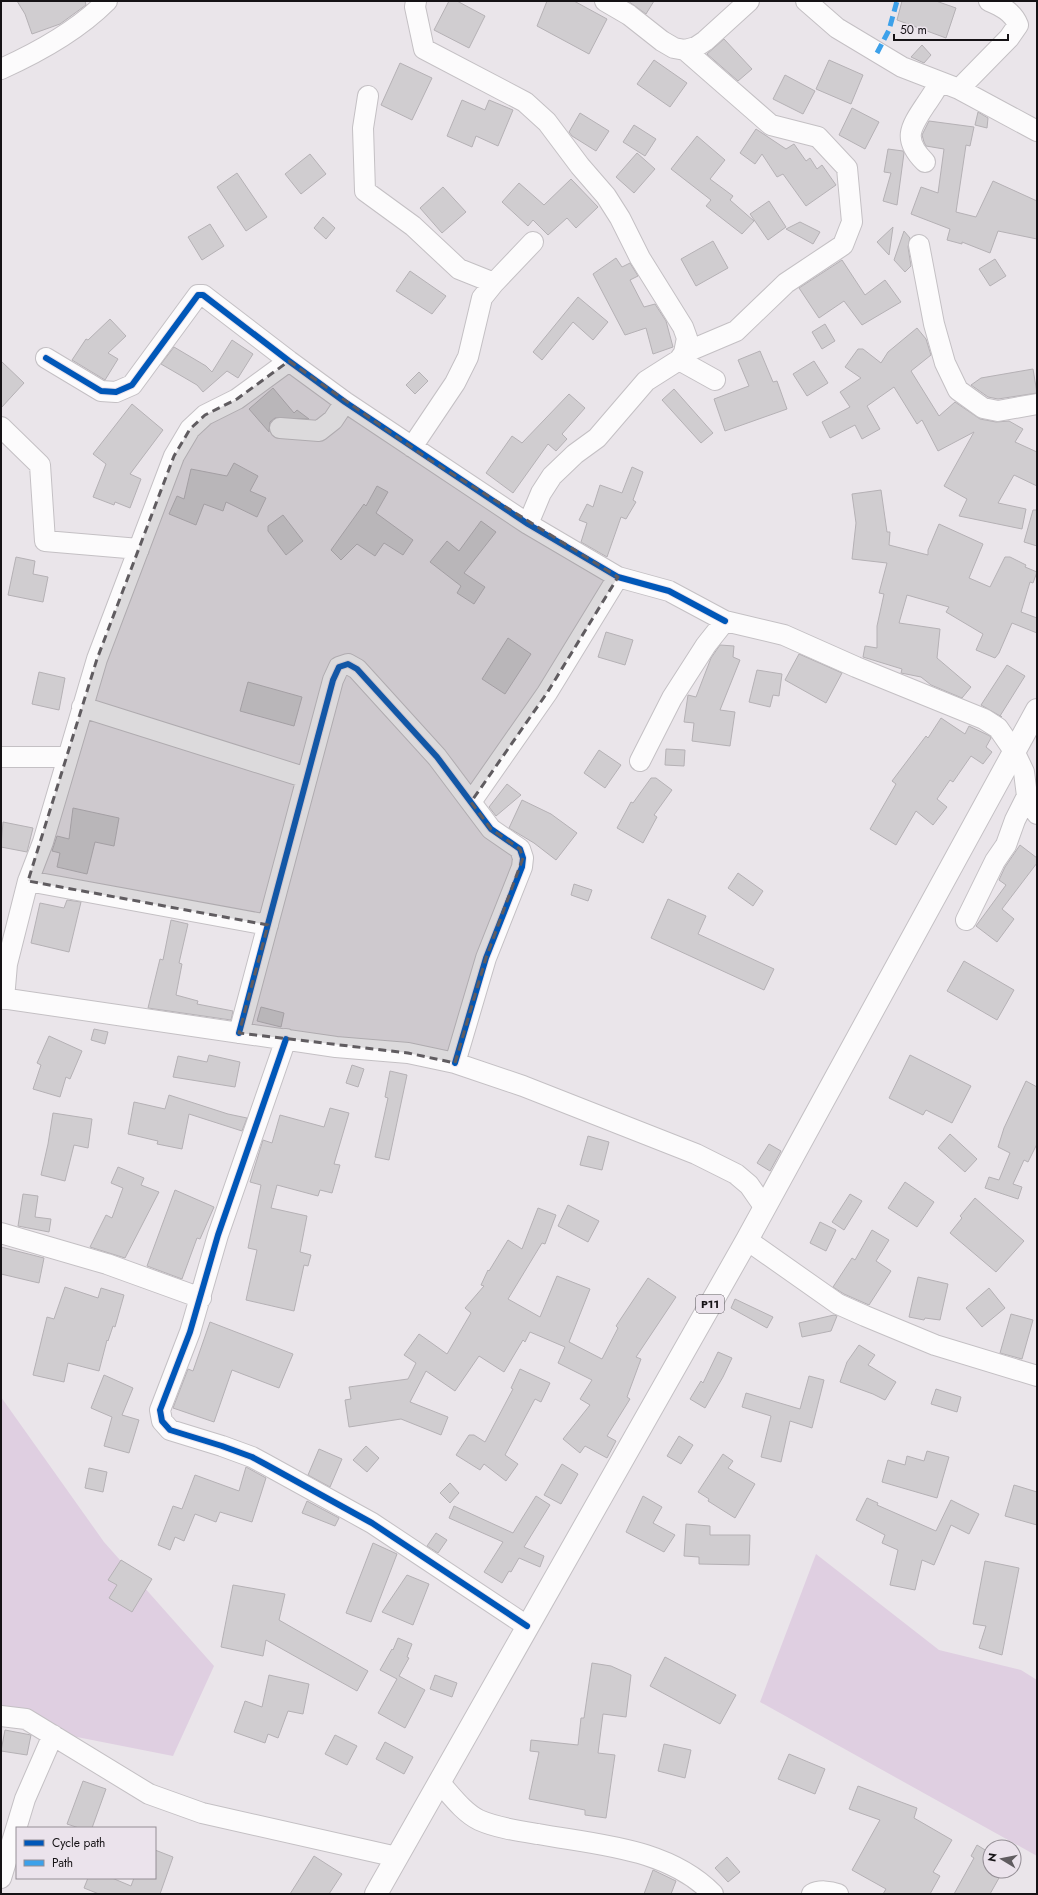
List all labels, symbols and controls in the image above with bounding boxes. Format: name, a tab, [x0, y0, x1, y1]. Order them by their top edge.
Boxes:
scale bar	[894, 16, 1008, 42]
text: 50 m	[900, 21, 927, 39]
road number: P11	[696, 1295, 724, 1313]
legend	[16, 1827, 156, 1879]
text: Cycle path	[52, 1834, 105, 1852]
north arrow	[982, 1839, 1022, 1879]
text: N	[984, 1852, 1001, 1863]
text: Path	[52, 1854, 73, 1872]

